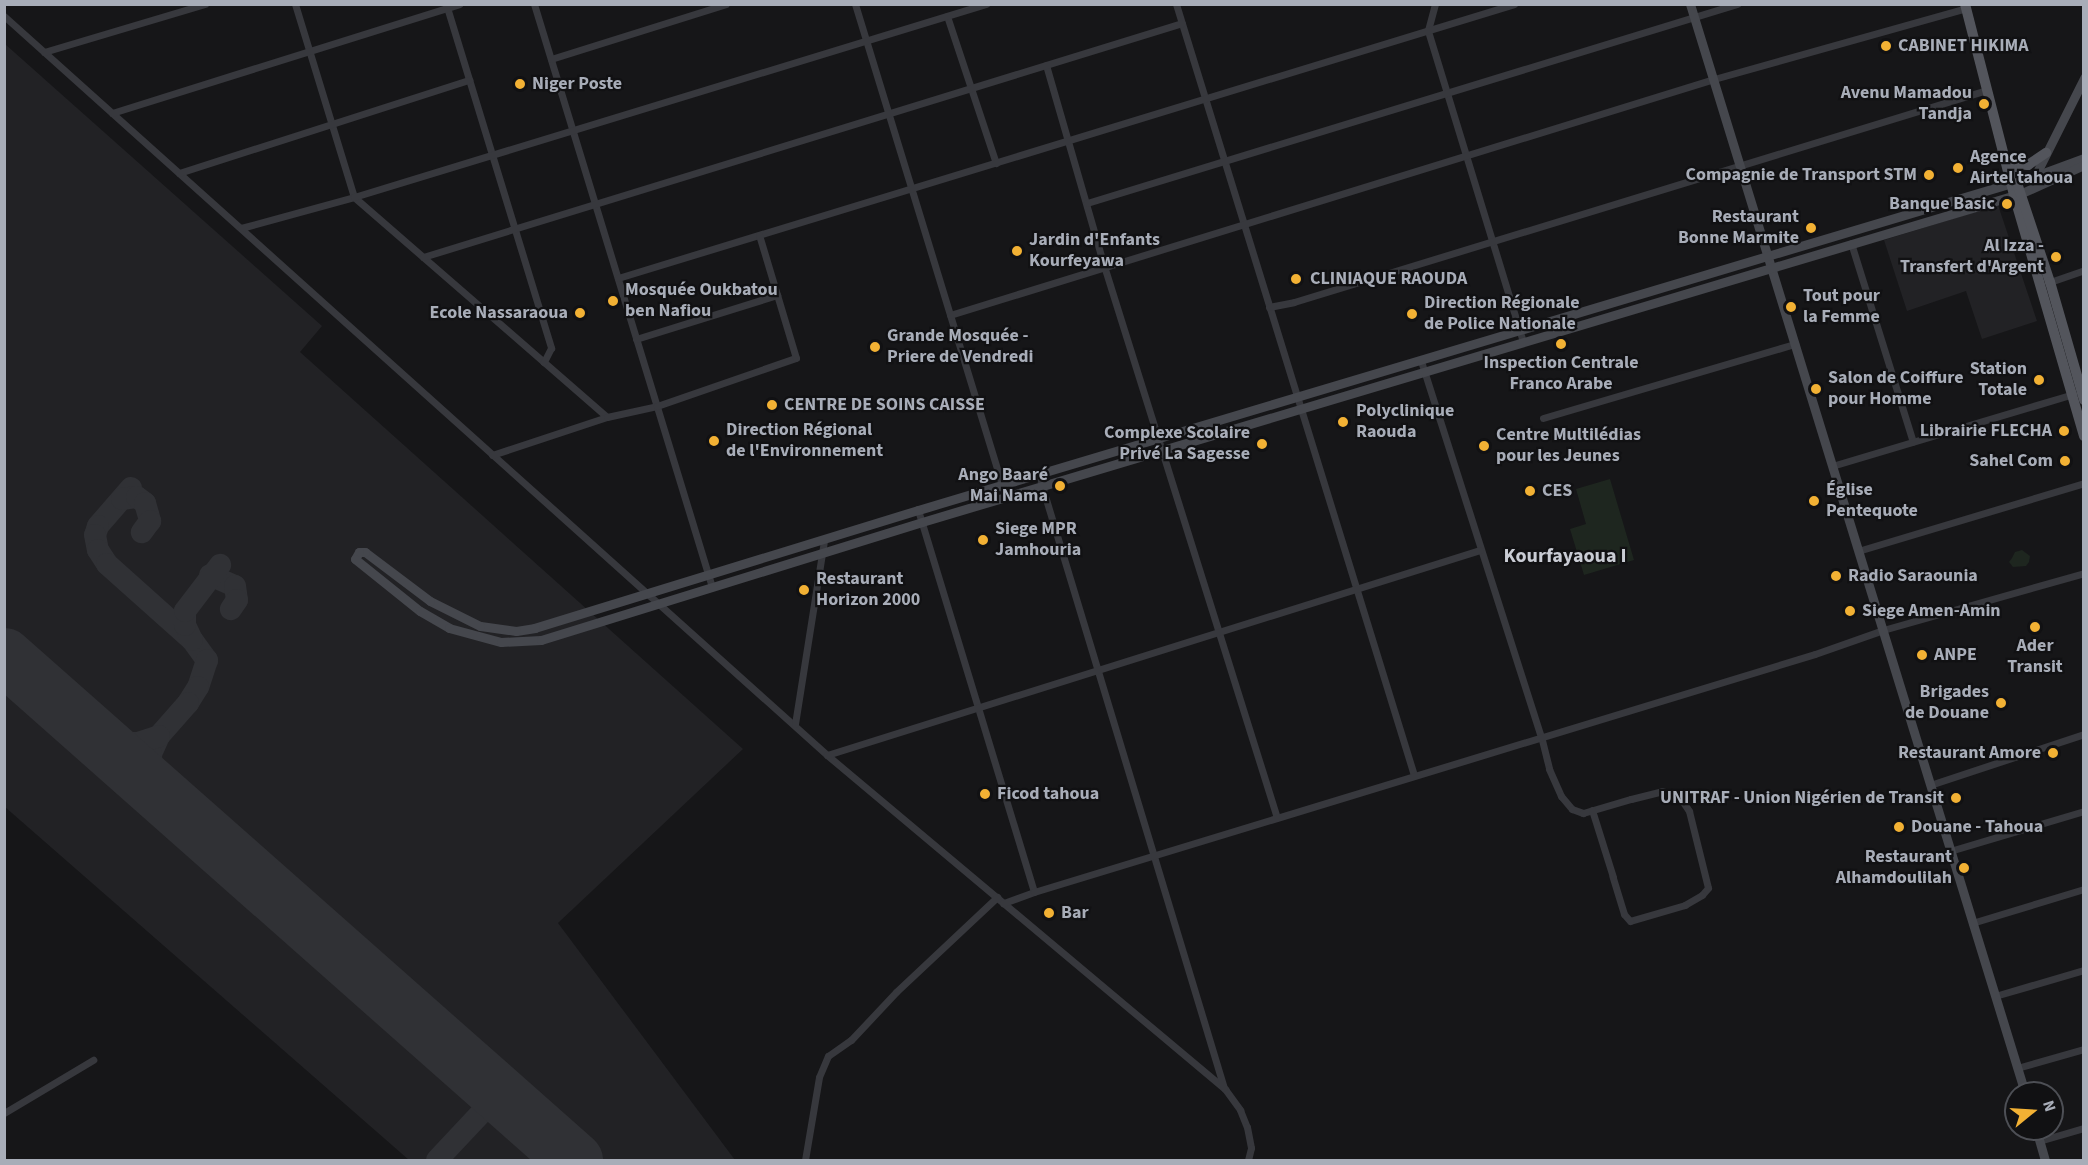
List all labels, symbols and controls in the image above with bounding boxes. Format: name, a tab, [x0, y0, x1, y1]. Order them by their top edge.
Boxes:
place label: CABINET HIKIMA	[1898, 35, 2029, 57]
marker: CABINET HIKIMA	[1879, 39, 1893, 53]
place label: Niger Poste	[532, 73, 622, 95]
marker: Niger Poste	[513, 77, 527, 91]
place label: Avenu Mamadou Tandja	[1841, 83, 1972, 125]
marker: Avenu Mamadou Tandja	[1977, 97, 1991, 111]
place label: Agence Airtel tahoua	[1970, 147, 2073, 190]
marker: Agence Airtel tahoua	[1951, 161, 1965, 175]
place label: Compagnie de Transport STM	[1685, 164, 1917, 186]
marker: Compagnie de Transport STM	[1922, 168, 1936, 182]
place label: Banque Basic	[1889, 193, 1995, 215]
marker: Banque Basic	[2000, 197, 2014, 211]
place label: Restaurant Bonne Marmite	[1678, 207, 1799, 250]
marker: Restaurant Bonne Marmite	[1804, 221, 1818, 235]
place label: Jardin d'Enfants Kourfeyawa	[1029, 230, 1160, 272]
place label: Al Izza - Transfert d'Argent	[1900, 236, 2044, 278]
marker: Jardin d'Enfants Kourfeyawa	[1010, 244, 1024, 258]
marker: Al Izza - Transfert d'Argent	[2049, 250, 2063, 264]
place label: CLINIAQUE RAOUDA	[1310, 268, 1467, 290]
marker: CLINIAQUE RAOUDA	[1287, 270, 1305, 288]
place label: Mosquée Oukbatou ben Nafiou	[625, 280, 778, 322]
place label: Tout pour la Femme	[1803, 286, 1880, 328]
place label: Direction Régionale de Police Nationale	[1424, 293, 1580, 336]
marker: Mosquée Oukbatou ben Nafiou	[606, 294, 620, 308]
marker: Tout pour la Femme	[1784, 300, 1798, 314]
place label: Ecole Nassaraoua	[430, 302, 568, 324]
marker: Ecole Nassaraoua	[573, 306, 587, 320]
marker: Direction Régionale de Police Nationale	[1405, 307, 1419, 321]
place label: Grande Mosquée - Priere de Vendredi	[887, 326, 1034, 368]
marker: Inspection Centrale Franco Arabe	[1554, 337, 1568, 351]
marker: Grande Mosquée - Priere de Vendredi	[868, 340, 882, 354]
place label: Inspection Centrale Franco Arabe	[1484, 353, 1638, 395]
place label: Station Totale	[1970, 359, 2027, 401]
place label: Salon de Coiffure pour Homme	[1828, 368, 1964, 410]
marker: Station Totale	[2032, 373, 2046, 387]
marker: Salon de Coiffure pour Homme	[1809, 382, 1823, 396]
place label: CENTRE DE SOINS CAISSE	[784, 394, 985, 416]
marker: CENTRE DE SOINS CAISSE	[765, 398, 779, 412]
place label: Polyclinique Raouda	[1356, 401, 1454, 444]
marker: Polyclinique Raouda	[1334, 413, 1352, 431]
place label: Direction Régional de l'Environnement	[726, 420, 883, 462]
place label: Librairie FLECHA	[1920, 420, 2052, 442]
place label: Complexe Scolaire Privé La Sagesse	[1104, 423, 1250, 466]
marker: Librairie FLECHA	[2057, 424, 2071, 438]
place label: Centre Multilédias pour les Jeunes	[1496, 425, 1641, 468]
marker: Direction Régional de l'Environnement	[707, 434, 721, 448]
marker: Complexe Scolaire Privé La Sagesse	[1255, 437, 1269, 451]
marker: Centre Multilédias pour les Jeunes	[1477, 439, 1491, 453]
place label: Sahel Com	[1969, 450, 2053, 472]
marker: Sahel Com	[2058, 454, 2072, 468]
place label: Ango Baaré Mai Nama	[958, 465, 1048, 508]
marker: Ango Baaré Mai Nama	[1053, 479, 1067, 493]
place label: CES	[1542, 480, 1572, 502]
place label: Église Pentequote	[1826, 480, 1918, 522]
marker: CES	[1523, 484, 1537, 498]
marker: Église Pentequote	[1807, 494, 1821, 508]
place label: Siege MPR Jamhouria	[995, 519, 1081, 562]
marker: Siege MPR Jamhouria	[976, 533, 990, 547]
district label: Kourfayaoua I	[1504, 544, 1626, 568]
place label: Radio Saraounia	[1848, 565, 1978, 587]
place label: Restaurant Horizon 2000	[816, 569, 920, 612]
marker: Radio Saraounia	[1829, 569, 1843, 583]
marker: Restaurant Horizon 2000	[797, 583, 811, 597]
place label: Siege Amen-Amin	[1862, 600, 2001, 622]
marker: Siege Amen-Amin	[1843, 604, 1857, 618]
marker: Ader Transit	[2028, 620, 2042, 634]
place label: Ader Transit	[2007, 636, 2063, 678]
place label: ANPE	[1934, 644, 1977, 666]
marker: ANPE	[1915, 648, 1929, 662]
place label: Brigades de Douane	[1905, 682, 1989, 724]
marker: Brigades de Douane	[1994, 696, 2008, 710]
place label: Restaurant Amore	[1898, 742, 2041, 764]
marker: Restaurant Amore	[2046, 746, 2060, 760]
place label: Ficod tahoua	[997, 783, 1099, 805]
marker: Ficod tahoua	[978, 787, 992, 801]
place label: UNITRAF - Union Nigérien de Transit	[1660, 787, 1944, 809]
marker: UNITRAF - Union Nigérien de Transit	[1949, 791, 1963, 805]
place label: Douane - Tahoua	[1911, 816, 2043, 838]
marker: Douane - Tahoua	[1892, 820, 1906, 834]
place label: Restaurant Alhamdoulilah	[1836, 847, 1952, 890]
marker: Restaurant Alhamdoulilah	[1957, 861, 1971, 875]
place label: Bar	[1061, 902, 1089, 924]
marker: Bar	[1042, 906, 1056, 920]
north arrow	[2004, 1081, 2064, 1141]
text: N	[2037, 1098, 2061, 1115]

